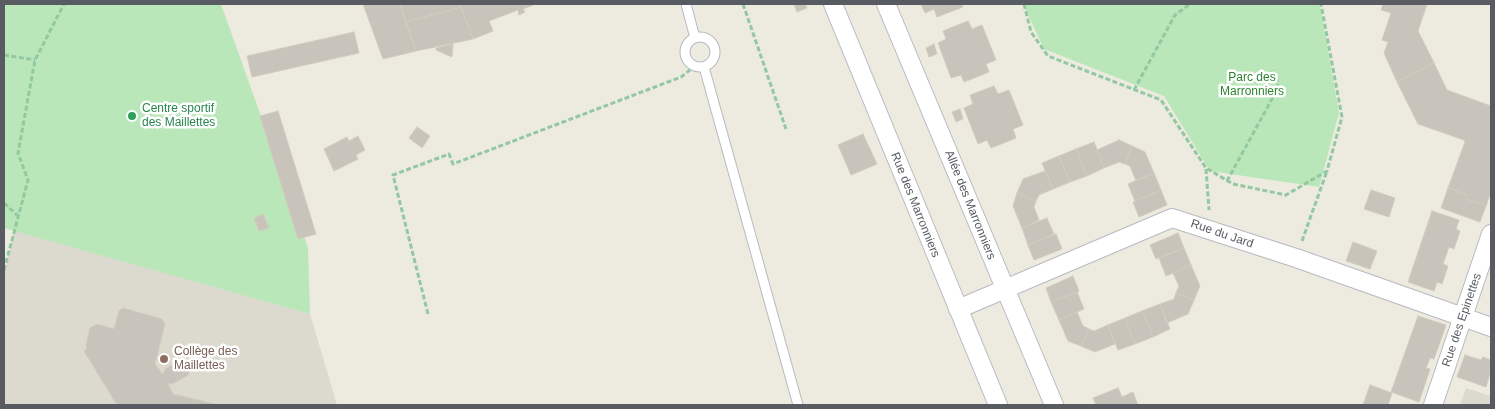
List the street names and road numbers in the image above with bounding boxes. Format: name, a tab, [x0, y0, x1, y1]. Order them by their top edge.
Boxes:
street label: Allée des Marronniers	[941, 148, 999, 262]
street label: Rue des Marronniers	[887, 150, 943, 260]
street label: Rue du Jard	[1189, 217, 1255, 251]
street label: Rue des Epinettes	[1439, 271, 1485, 369]

